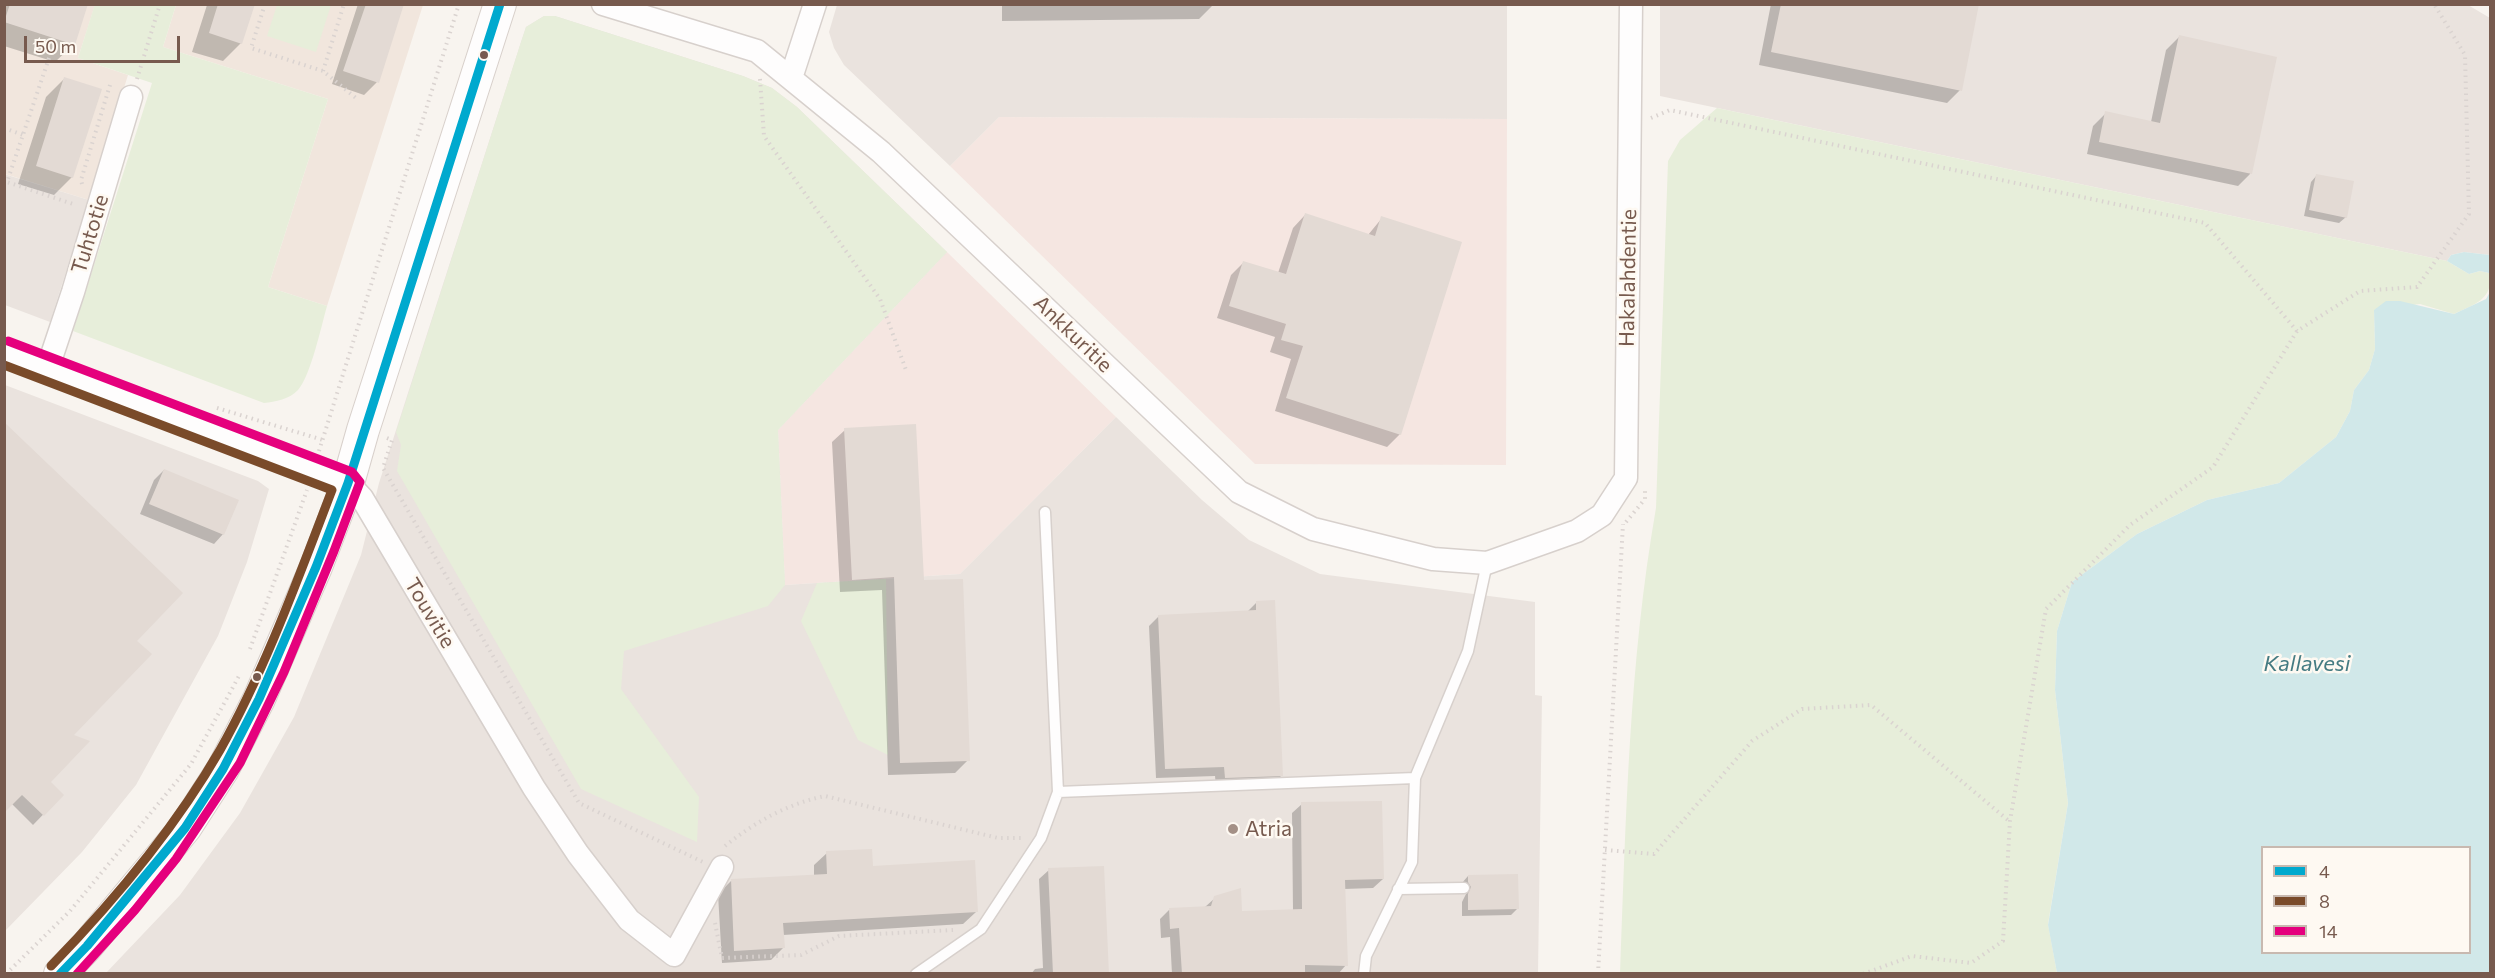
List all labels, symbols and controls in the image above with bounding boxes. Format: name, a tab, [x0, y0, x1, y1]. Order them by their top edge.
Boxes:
scale bar	[27, 24, 183, 62]
text: 50 m	[35, 35, 76, 57]
unlabelled marker	[478, 49, 490, 61]
street label: Tuhtotie	[66, 191, 114, 277]
street label: Hakalahdentie	[1614, 209, 1642, 347]
street label: Ankkuritie	[1028, 290, 1118, 378]
street label: Touvitie	[399, 573, 461, 653]
water label: Kallavesi	[2264, 651, 2350, 677]
unlabelled marker	[251, 671, 263, 683]
place label: Atria	[1245, 816, 1292, 842]
marker: Atria	[1226, 822, 1240, 836]
legend	[2261, 846, 2471, 954]
text: 4	[2319, 860, 2330, 882]
text: 8	[2319, 890, 2330, 912]
text: 14	[2319, 920, 2338, 942]

